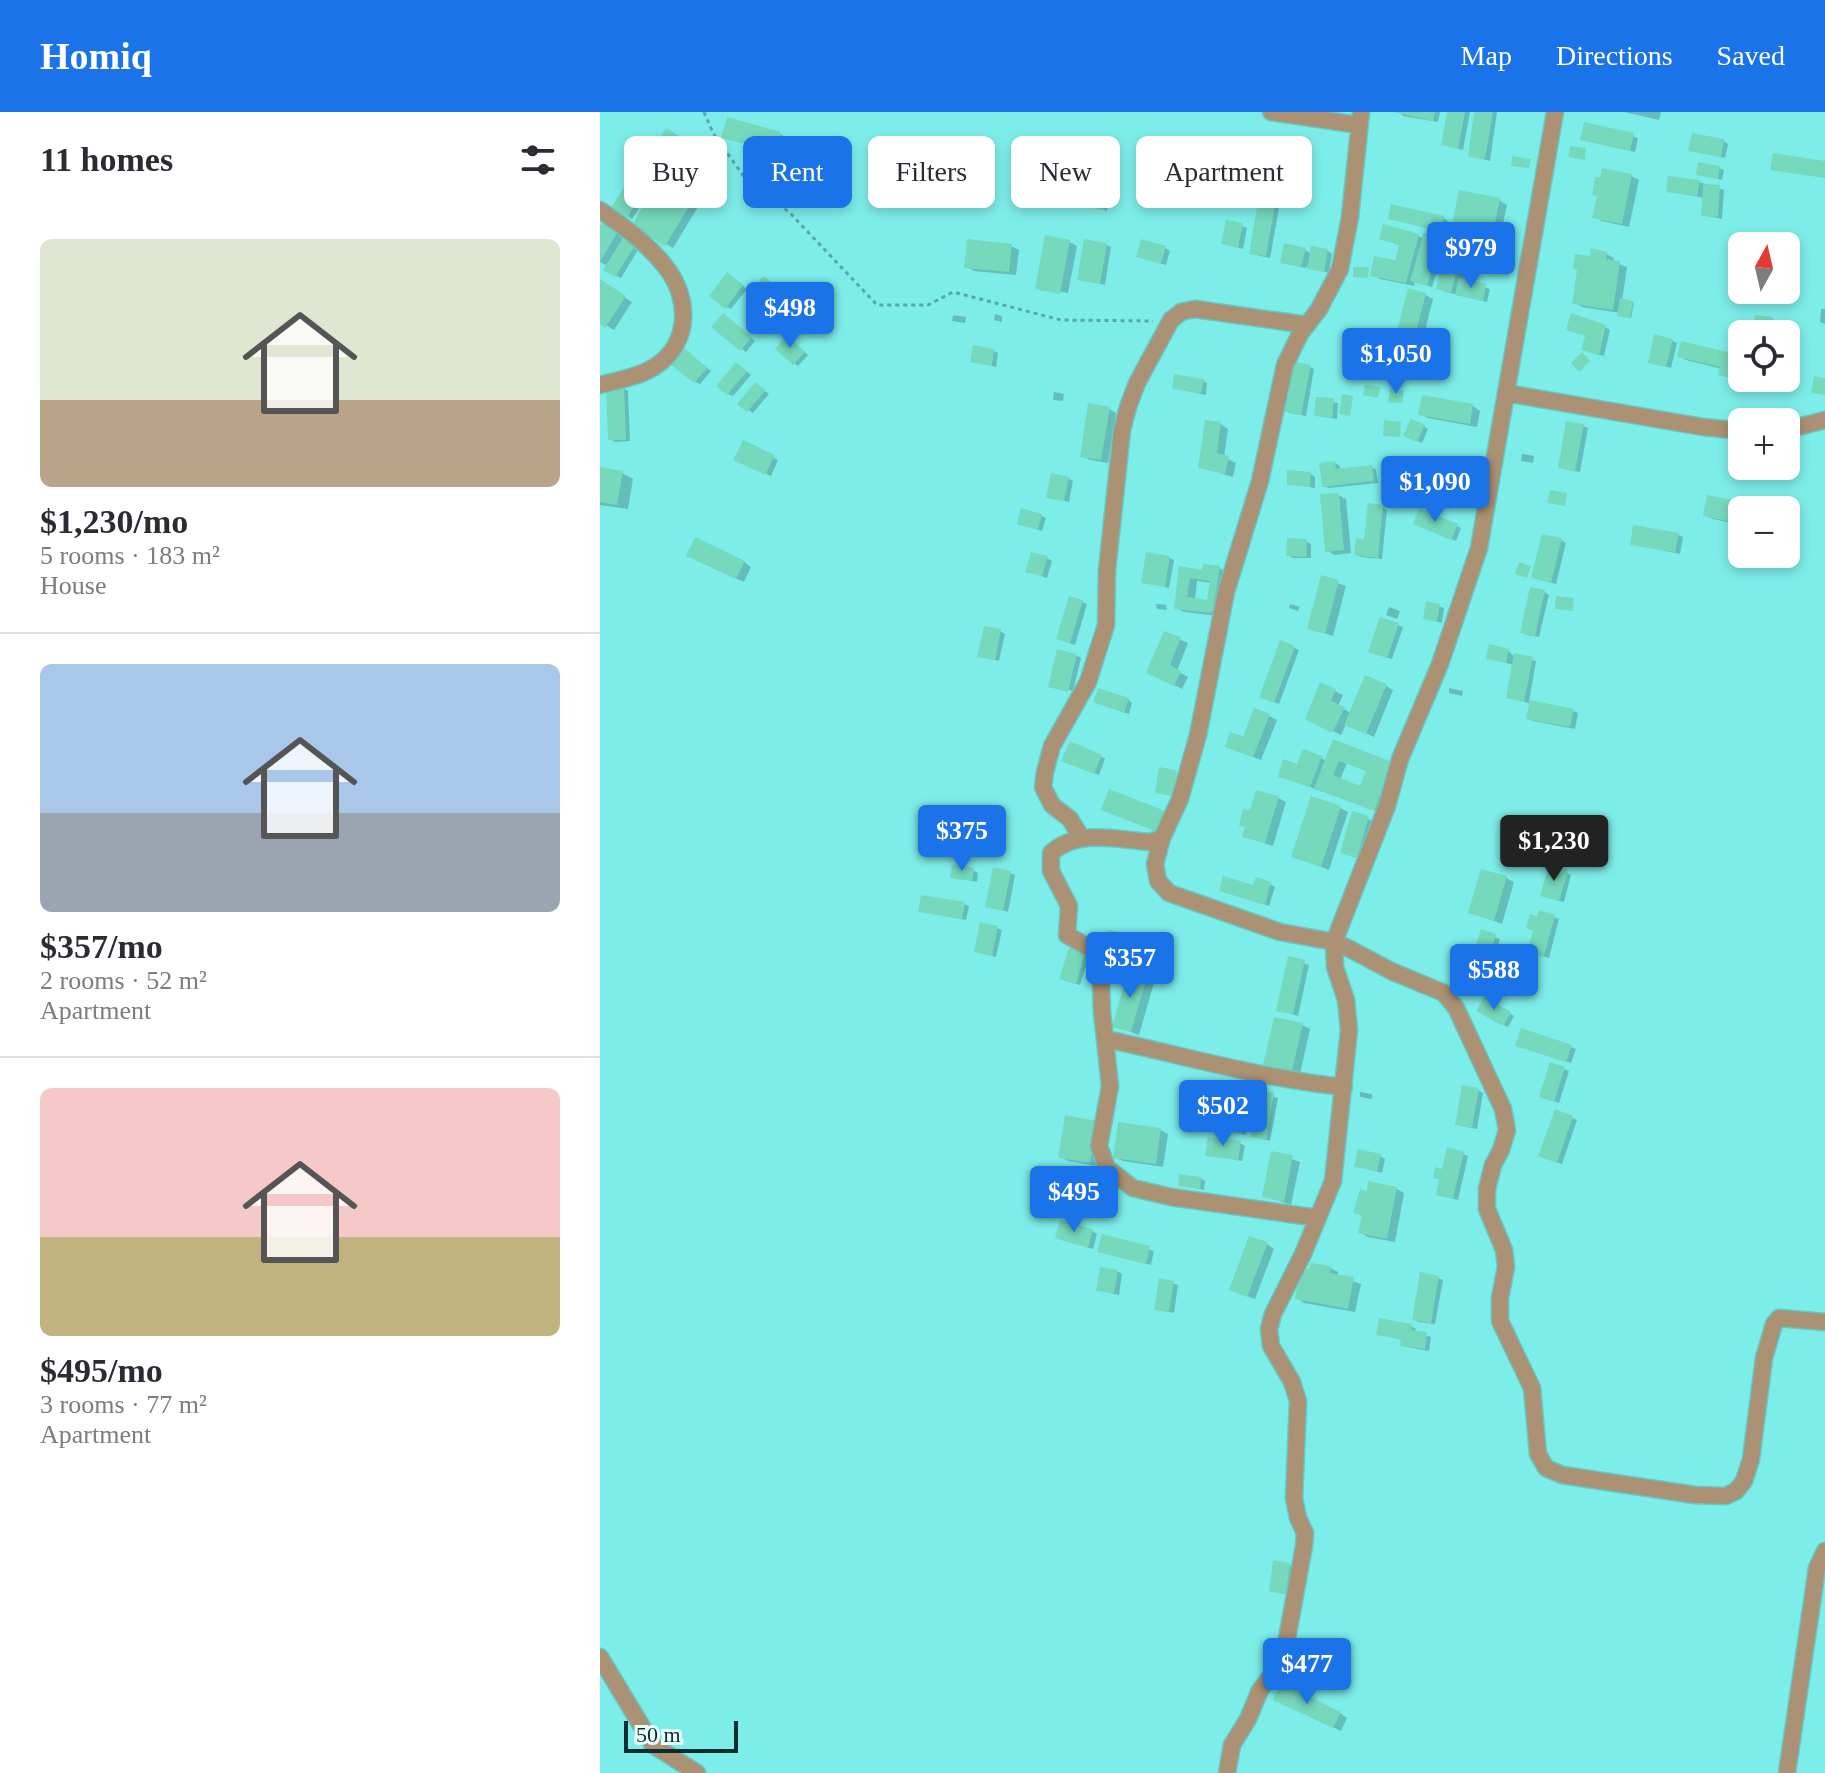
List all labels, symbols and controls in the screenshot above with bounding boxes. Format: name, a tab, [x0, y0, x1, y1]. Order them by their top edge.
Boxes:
text: Homiq	[40, 35, 152, 77]
text: Map	[1461, 40, 1512, 71]
text: Directions	[1556, 40, 1673, 71]
text: Saved	[1717, 40, 1785, 71]
chip: Buy	[624, 136, 727, 208]
chip: Rent	[743, 136, 852, 208]
chip: Filters	[868, 136, 995, 208]
chip: New	[1011, 136, 1120, 208]
chip: Apartment	[1136, 136, 1312, 208]
icon: filters	[516, 138, 560, 182]
text: 11 homes	[40, 141, 173, 178]
pin: $979	[1424, 222, 1518, 290]
north arrow	[1728, 232, 1800, 304]
map controls	[1728, 232, 1800, 568]
text: $979	[1445, 233, 1497, 262]
pin: $498	[743, 282, 837, 350]
icon: home	[228, 291, 372, 435]
text: $498	[764, 293, 816, 322]
button: locate	[1728, 320, 1800, 392]
pin: $1,050	[1331, 328, 1461, 396]
text: $1,050	[1360, 339, 1432, 368]
button: +	[1728, 408, 1800, 480]
pin: $1,090	[1370, 456, 1500, 524]
text: $1,090	[1399, 467, 1471, 496]
button: −	[1728, 496, 1800, 568]
text: $1,230/mo	[40, 503, 188, 540]
text: 5 rooms · 183 m²	[40, 541, 220, 570]
text: House	[40, 571, 106, 600]
icon: home	[228, 716, 372, 860]
pin: $375	[915, 805, 1009, 873]
pin: $1,230	[1489, 815, 1619, 883]
text: $375	[936, 816, 988, 845]
text: $1,230	[1518, 826, 1590, 855]
text: $357/mo	[40, 928, 163, 965]
pin: $357	[1083, 932, 1177, 1000]
text: $357	[1104, 943, 1156, 972]
pin: $588	[1447, 944, 1541, 1012]
text: $588	[1468, 955, 1520, 984]
text: 2 rooms · 52 m²	[40, 966, 207, 995]
text: Apartment	[40, 996, 151, 1025]
pin: $502	[1176, 1080, 1270, 1148]
text: $502	[1197, 1091, 1249, 1120]
icon: home	[228, 1140, 372, 1284]
pin: $495	[1027, 1166, 1121, 1234]
text: $495	[1048, 1177, 1100, 1206]
text: $495/mo	[40, 1352, 163, 1389]
text: 3 rooms · 77 m²	[40, 1390, 207, 1419]
text: Apartment	[40, 1420, 151, 1449]
pin: $477	[1260, 1638, 1354, 1706]
text: $477	[1281, 1649, 1333, 1678]
scale bar	[624, 1717, 738, 1753]
text: 50 m	[636, 1722, 681, 1747]

